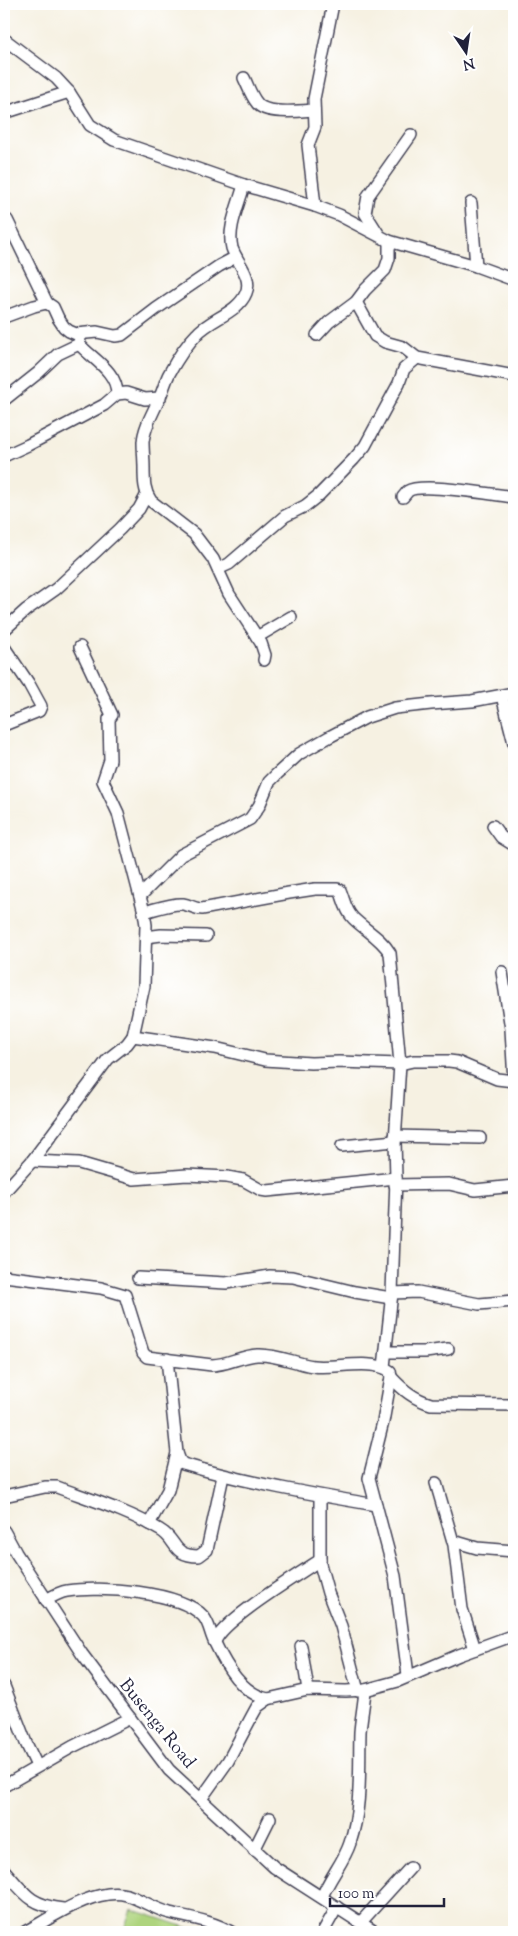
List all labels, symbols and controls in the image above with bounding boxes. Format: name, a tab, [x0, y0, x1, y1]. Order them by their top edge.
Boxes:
north arrow	[440, 28, 490, 78]
text: N	[461, 52, 476, 74]
street label: Busenga Road	[112, 1674, 201, 1775]
scale bar	[330, 1876, 444, 1908]
text: 100 m	[338, 1884, 375, 1905]

